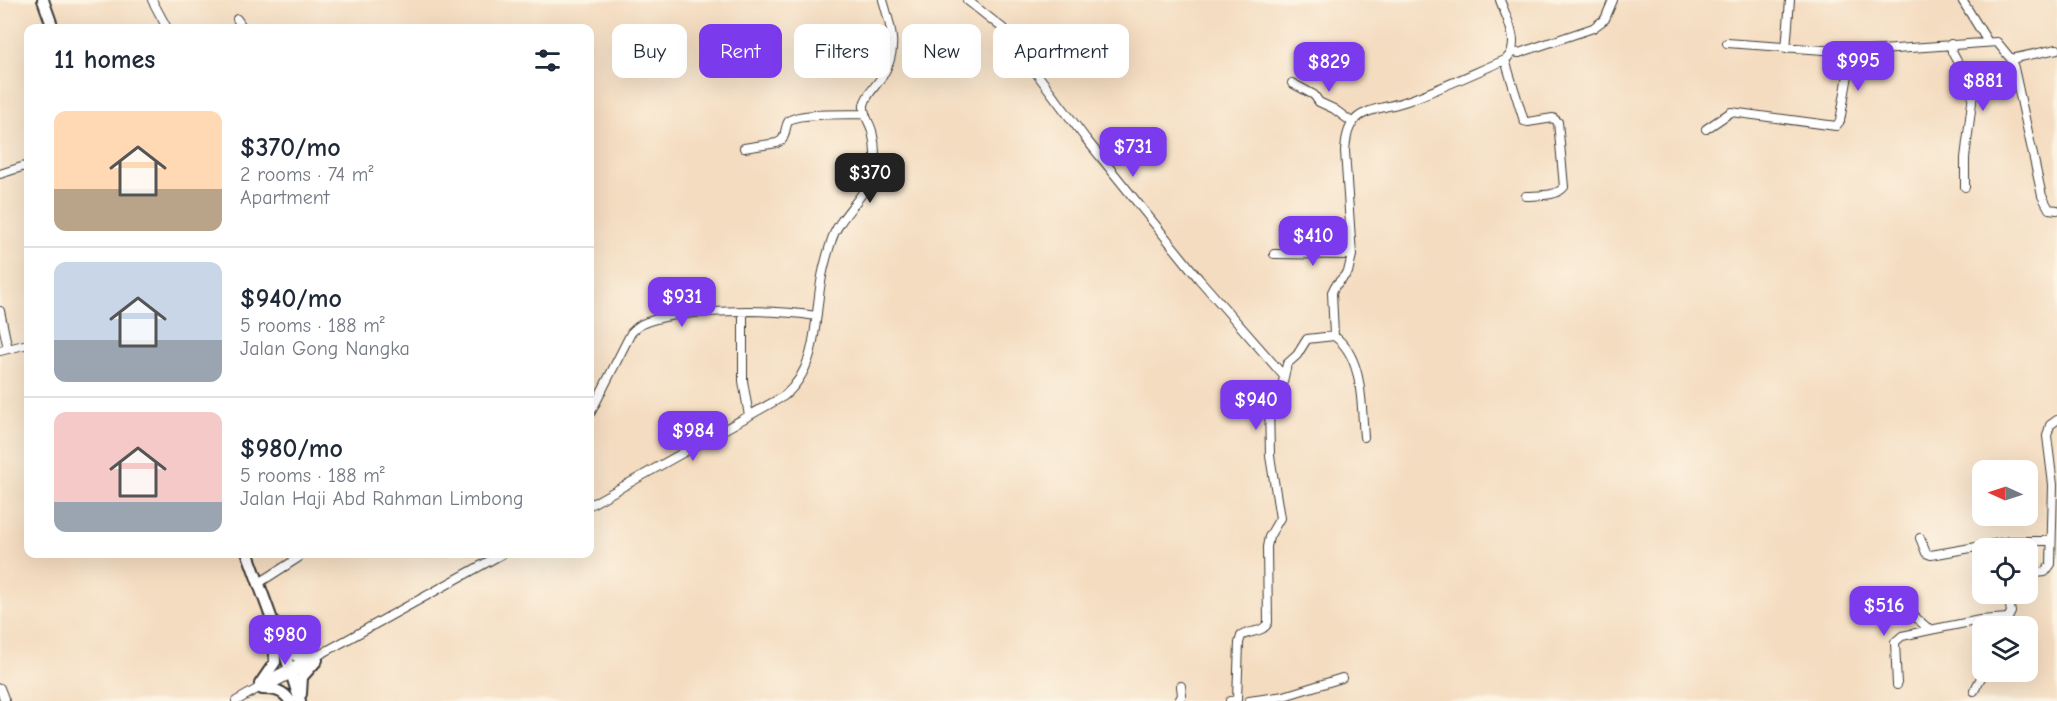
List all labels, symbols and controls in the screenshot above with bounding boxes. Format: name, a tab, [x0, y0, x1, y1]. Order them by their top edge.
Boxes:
chip: Buy	[612, 24, 687, 78]
chip: Rent	[699, 24, 782, 78]
chip: Filters	[794, 24, 890, 78]
chip: New	[902, 24, 981, 78]
chip: Apartment	[993, 24, 1129, 78]
pin: $995	[1822, 41, 1894, 92]
pin: $829	[1293, 42, 1365, 93]
icon: filters	[531, 44, 564, 77]
text: 11 homes	[54, 45, 155, 75]
text: $995	[1836, 49, 1880, 72]
text: $829	[1308, 50, 1350, 73]
pin: $881	[1947, 61, 2019, 112]
text: $881	[1963, 69, 2003, 92]
pin: $731	[1097, 127, 1169, 178]
text: $370/mo	[240, 133, 341, 163]
icon: home	[102, 135, 174, 207]
text: $731	[1114, 135, 1152, 158]
pin: $370	[834, 153, 906, 204]
text: $370	[849, 161, 891, 184]
text: 2 rooms · 74 m²	[240, 163, 373, 186]
text: Apartment	[240, 186, 330, 209]
pin: $410	[1277, 216, 1349, 267]
text: $410	[1293, 224, 1333, 247]
pin: $931	[646, 277, 718, 328]
text: $940/mo	[240, 284, 342, 314]
text: $931	[662, 285, 702, 308]
icon: home	[102, 286, 174, 358]
text: 5 rooms · 188 m²	[240, 314, 385, 337]
text: Jalan Gong Nangka	[240, 337, 410, 360]
pin: $940	[1220, 380, 1292, 431]
text: $940	[1234, 388, 1278, 411]
pin: $984	[657, 411, 729, 462]
text: $984	[672, 419, 714, 442]
text: $980/mo	[240, 434, 343, 464]
icon: home	[102, 436, 174, 508]
north arrow	[1972, 460, 2038, 526]
map controls	[1972, 460, 2038, 682]
text: 5 rooms · 188 m²	[240, 464, 385, 487]
text: Jalan Haji Abd Rahman Limbong	[240, 487, 524, 510]
button: locate	[1972, 538, 2038, 604]
pin: $516	[1848, 586, 1920, 637]
text: $516	[1864, 594, 1904, 617]
pin: $980	[249, 615, 321, 666]
button: layers	[1972, 616, 2038, 682]
text: $980	[263, 623, 307, 646]

